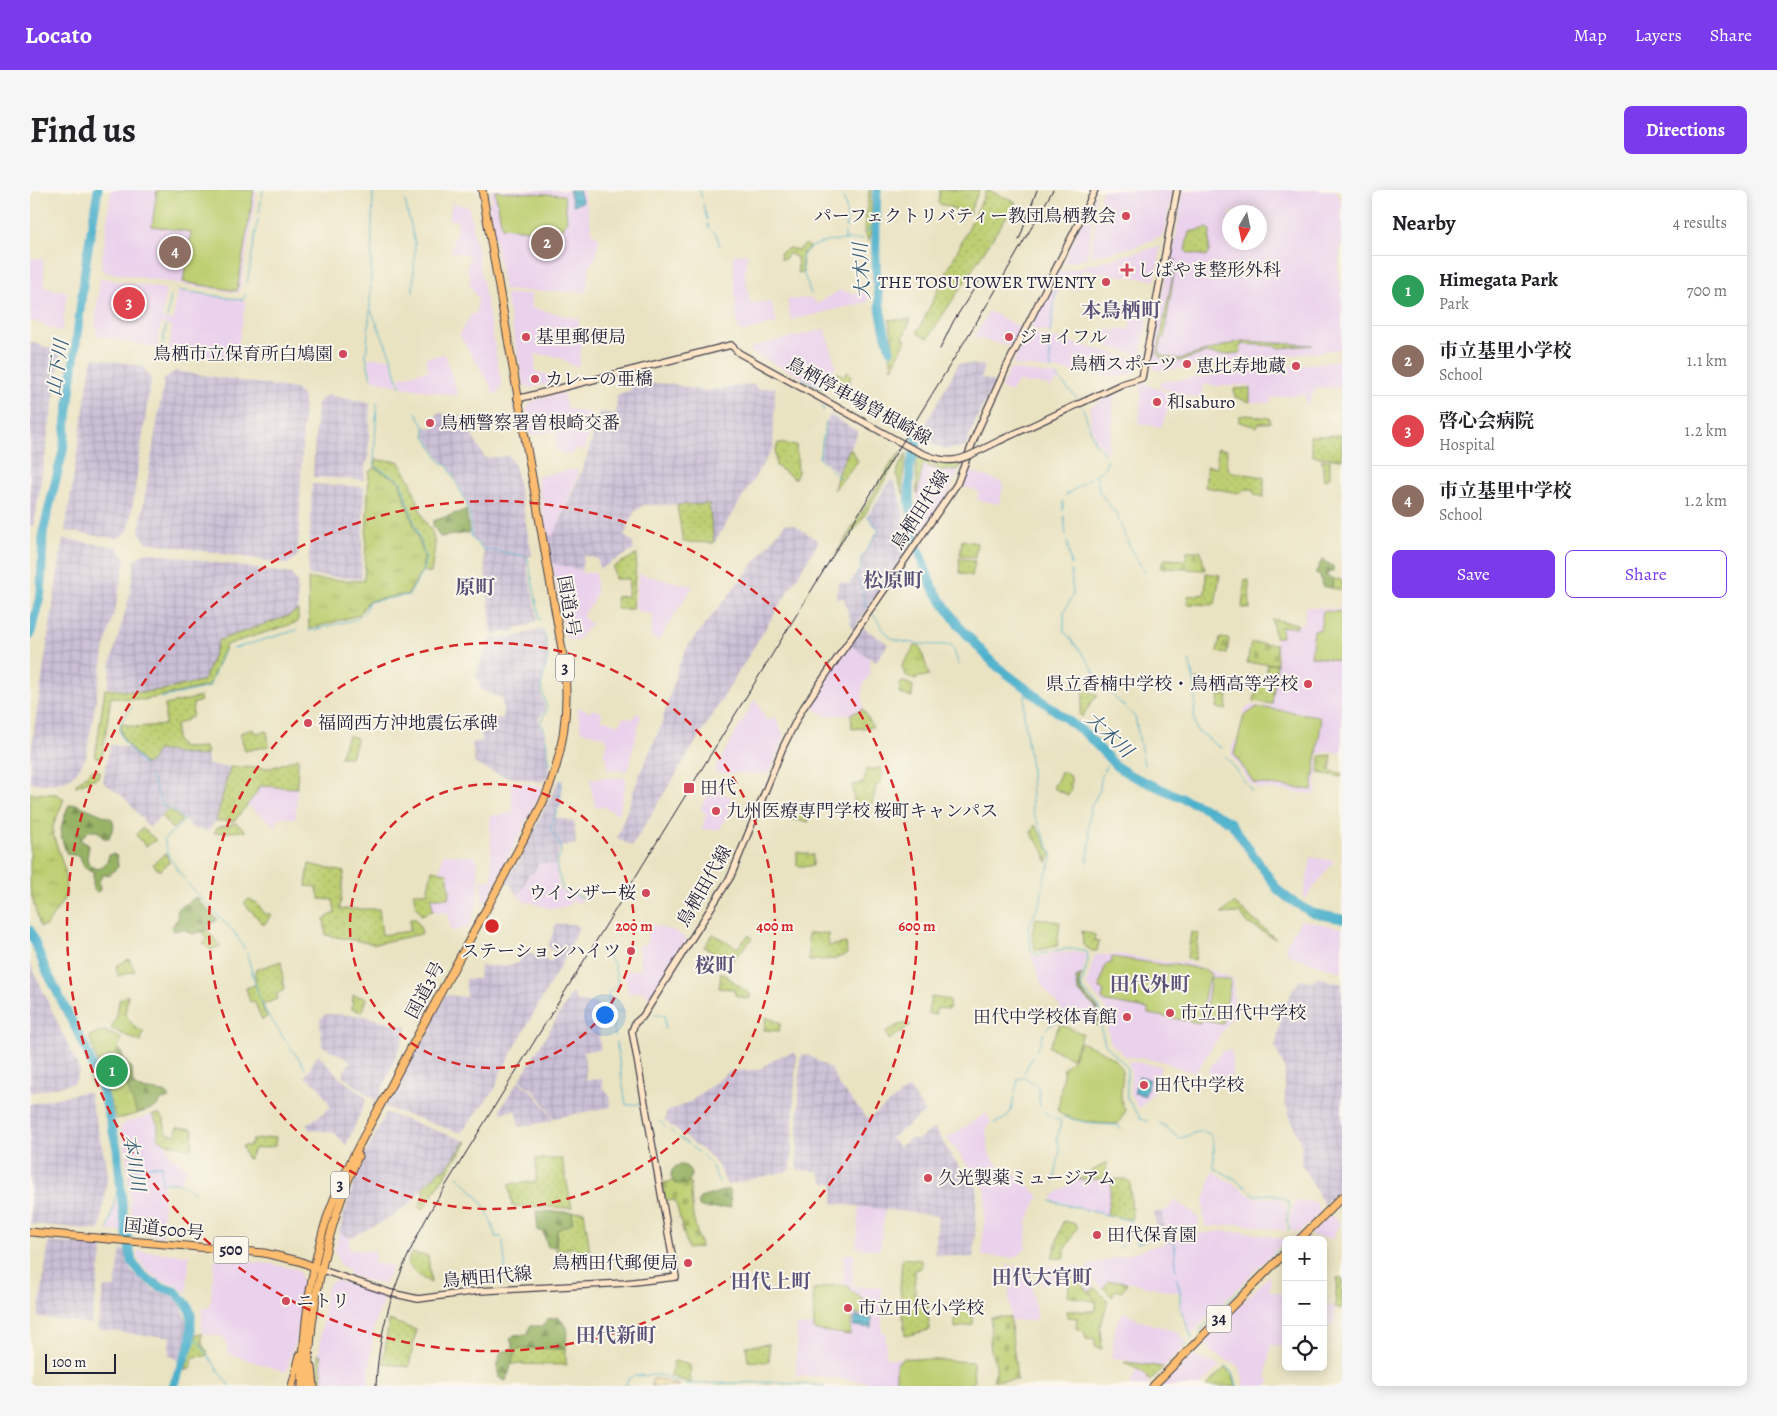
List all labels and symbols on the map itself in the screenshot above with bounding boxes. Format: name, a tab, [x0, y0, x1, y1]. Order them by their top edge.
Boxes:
place label: パーフェクトリバティー教団鳥栖教会	[814, 204, 1116, 228]
north arrow	[1222, 205, 1267, 250]
marker: パーフェクトリバティー教団鳥栖教会	[1120, 210, 1132, 222]
pin: 2	[531, 224, 563, 262]
pin: 4	[159, 233, 191, 271]
water label: 大木川	[847, 240, 876, 300]
place label: しばやま整形外科	[1137, 258, 1281, 282]
marker: しばやま整形外科	[1121, 264, 1133, 276]
place label: THE TOSU TOWER TWENTY	[878, 270, 1097, 294]
marker: THE TOSU TOWER TWENTY	[1100, 276, 1112, 288]
pin: 3	[113, 284, 145, 322]
district label: 本鳥栖町	[1081, 297, 1162, 324]
place label: 基里郵便局	[536, 325, 626, 349]
place label: ジョイフル	[1019, 325, 1107, 349]
marker: 基里郵便局	[520, 331, 532, 343]
marker: ジョイフル	[1003, 331, 1015, 343]
water label: 山下川	[41, 336, 75, 398]
place label: 鳥栖市立保育所白鳩園	[153, 342, 333, 366]
marker: 鳥栖市立保育所白鳩園	[337, 348, 349, 360]
street label: 鳥栖停車場曽根崎線	[782, 351, 936, 451]
place label: 鳥栖スポーツ	[1070, 352, 1177, 376]
place label: 恵比寿地蔵	[1196, 354, 1286, 378]
marker: 鳥栖スポーツ	[1181, 358, 1193, 370]
marker: 恵比寿地蔵	[1290, 360, 1302, 372]
place label: カレーの亜橋	[545, 367, 653, 391]
marker: カレーの亜橋	[529, 373, 541, 385]
place label: 和saburo	[1167, 390, 1235, 414]
marker: 和saburo	[1151, 396, 1163, 408]
place label: 鳥栖警察署曽根崎交番	[440, 411, 620, 435]
marker: 鳥栖警察署曽根崎交番	[424, 417, 436, 429]
street label: 鳥栖田代線	[885, 466, 955, 554]
district label: 松原町	[863, 567, 924, 594]
district label: 原町	[455, 574, 496, 601]
street label: 国道3号	[552, 574, 586, 638]
road number: 3	[556, 654, 574, 682]
place label: 県立香楠中学校・鳥栖高等学校	[1046, 672, 1298, 696]
marker: 県立香楠中学校・鳥栖高等学校	[1302, 678, 1314, 690]
water label: 大木川	[1079, 706, 1140, 765]
place label: 福岡西方沖地震伝承碑	[318, 711, 498, 735]
marker: 福岡西方沖地震伝承碑	[302, 717, 314, 729]
place label: 田代	[700, 776, 736, 800]
marker: 田代	[682, 781, 696, 795]
place label: 九州医療専門学校 桜町キャンパス	[726, 799, 998, 823]
marker: 九州医療専門学校 桜町キャンパス	[710, 805, 722, 817]
street label: 鳥栖田代線	[671, 841, 737, 931]
place label: ウインザー桜	[529, 881, 636, 905]
marker: ウインザー桜	[640, 887, 652, 899]
text: 200 m	[615, 916, 653, 936]
text: 400 m	[756, 916, 794, 936]
text: 600 m	[898, 916, 936, 936]
centre of rings	[483, 917, 501, 935]
place label: ステーションハイツ	[461, 939, 621, 963]
marker: ステーションハイツ	[625, 945, 637, 957]
district label: 桜町	[695, 952, 736, 979]
street label: 国道3号	[400, 957, 450, 1023]
district label: 田代外町	[1110, 971, 1191, 998]
place label: 市立田代中学校	[1180, 1001, 1306, 1025]
your location	[592, 1002, 618, 1028]
place label: 田代中学校体育館	[973, 1005, 1117, 1029]
marker: 市立田代中学校	[1164, 1007, 1176, 1019]
marker: 田代中学校体育館	[1121, 1011, 1133, 1023]
pin: 1	[96, 1052, 128, 1090]
place label: 田代中学校	[1154, 1073, 1244, 1097]
marker: 田代中学校	[1138, 1079, 1150, 1091]
water label: 本川川	[117, 1133, 152, 1195]
place label: 久光製薬ミュージアム	[938, 1166, 1116, 1190]
road number: 3	[331, 1172, 349, 1198]
marker: 久光製薬ミュージアム	[922, 1172, 934, 1184]
street label: 国道500号	[122, 1213, 206, 1245]
place label: 田代保育園	[1107, 1223, 1197, 1247]
marker: 田代保育園	[1091, 1229, 1103, 1241]
road number: 500	[214, 1236, 248, 1264]
place label: 鳥栖田代郵便局	[552, 1251, 678, 1275]
marker: 鳥栖田代郵便局	[682, 1257, 694, 1269]
street label: 鳥栖田代線	[441, 1261, 533, 1293]
district label: 田代大官町	[992, 1264, 1093, 1291]
district label: 田代上町	[731, 1268, 812, 1295]
place label: ニトリ	[296, 1289, 350, 1313]
marker: ニトリ	[280, 1295, 292, 1307]
place label: 市立田代小学校	[858, 1296, 984, 1320]
marker: 市立田代小学校	[842, 1302, 854, 1314]
road number: 34	[1206, 1306, 1232, 1332]
district label: 田代新町	[576, 1322, 657, 1349]
scale bar	[45, 1351, 116, 1374]

